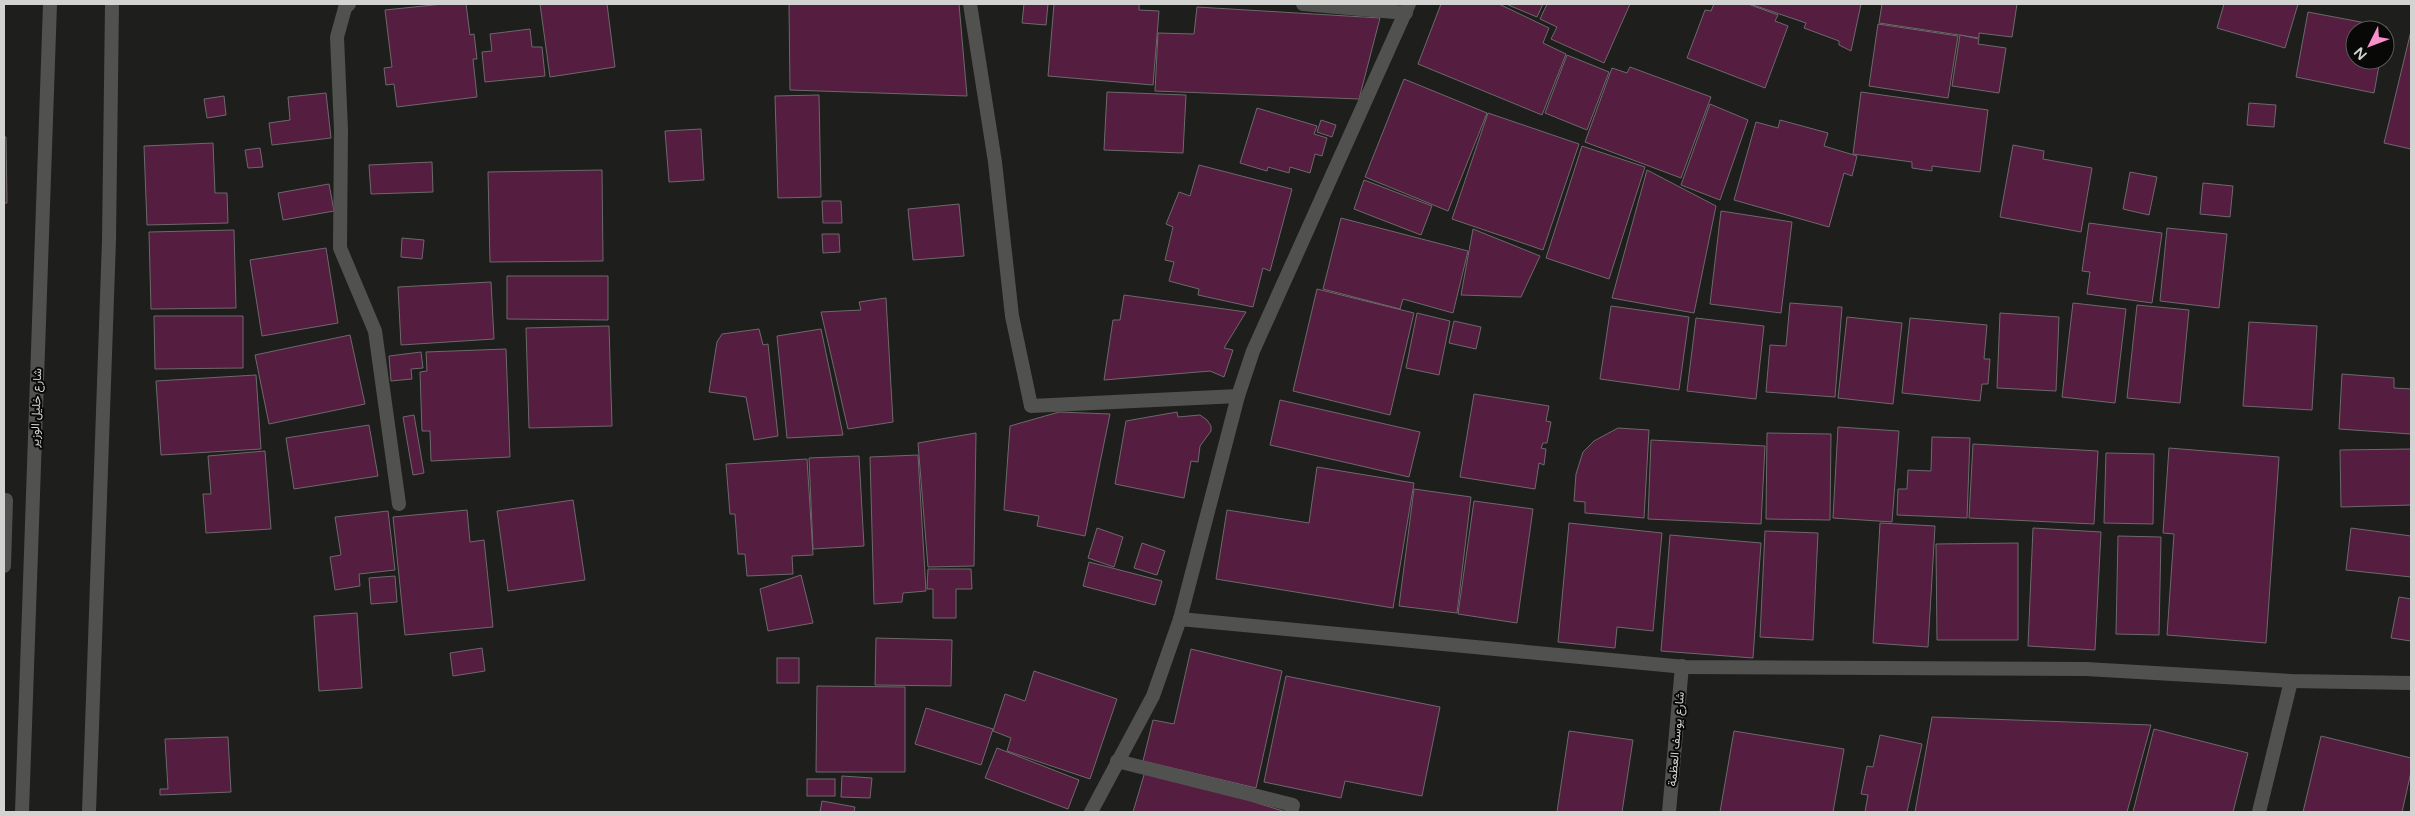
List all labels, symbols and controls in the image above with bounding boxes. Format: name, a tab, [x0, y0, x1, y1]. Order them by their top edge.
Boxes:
north arrow	[2345, 20, 2395, 70]
text: N	[2351, 43, 2371, 63]
street label: شارع خليل الوزير	[28, 368, 46, 449]
street label: شارع يوسف العظمة	[1665, 691, 1689, 787]

